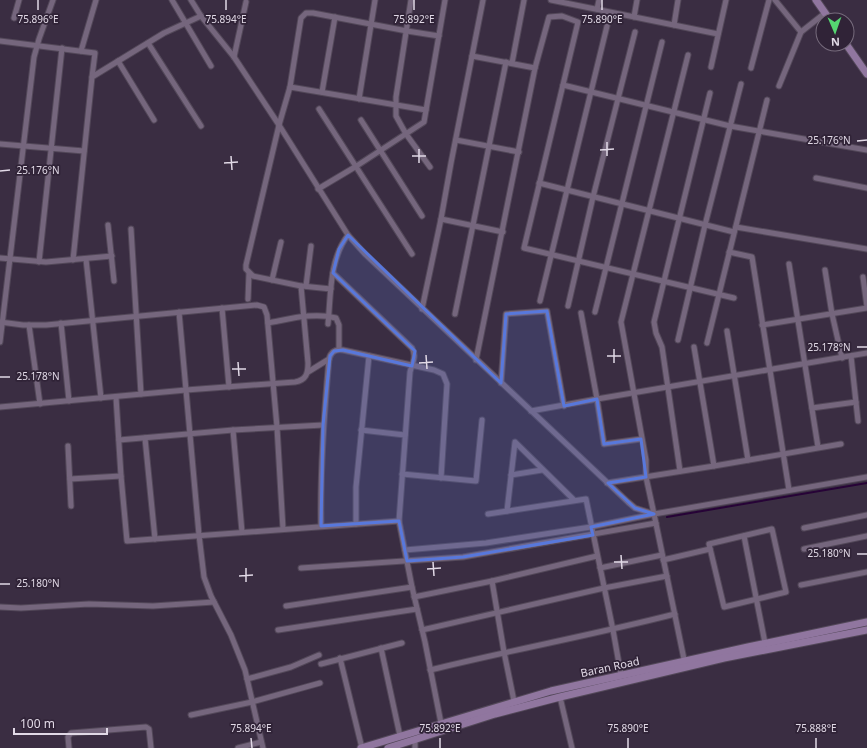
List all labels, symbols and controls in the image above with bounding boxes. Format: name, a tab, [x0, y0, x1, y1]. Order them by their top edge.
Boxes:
text: 75.896°E	[17, 12, 59, 26]
text: 75.894°E	[205, 12, 247, 26]
text: 75.892°E	[393, 12, 435, 26]
text: 75.890°E	[581, 12, 623, 26]
north arrow	[815, 12, 855, 52]
text: N	[831, 35, 840, 50]
text: 25.176°N	[807, 133, 851, 147]
text: 25.176°N	[16, 163, 60, 177]
text: 25.178°N	[807, 340, 851, 354]
text: 25.178°N	[16, 369, 60, 383]
text: 25.180°N	[807, 546, 851, 560]
text: 25.180°N	[16, 576, 60, 590]
street label: Baran Road	[579, 653, 641, 680]
scale bar	[14, 710, 107, 736]
text: 100 m	[20, 715, 55, 732]
text: 75.894°E	[230, 721, 272, 735]
text: 75.892°E	[419, 721, 461, 735]
text: 75.890°E	[607, 721, 649, 735]
text: 75.888°E	[795, 721, 837, 735]

